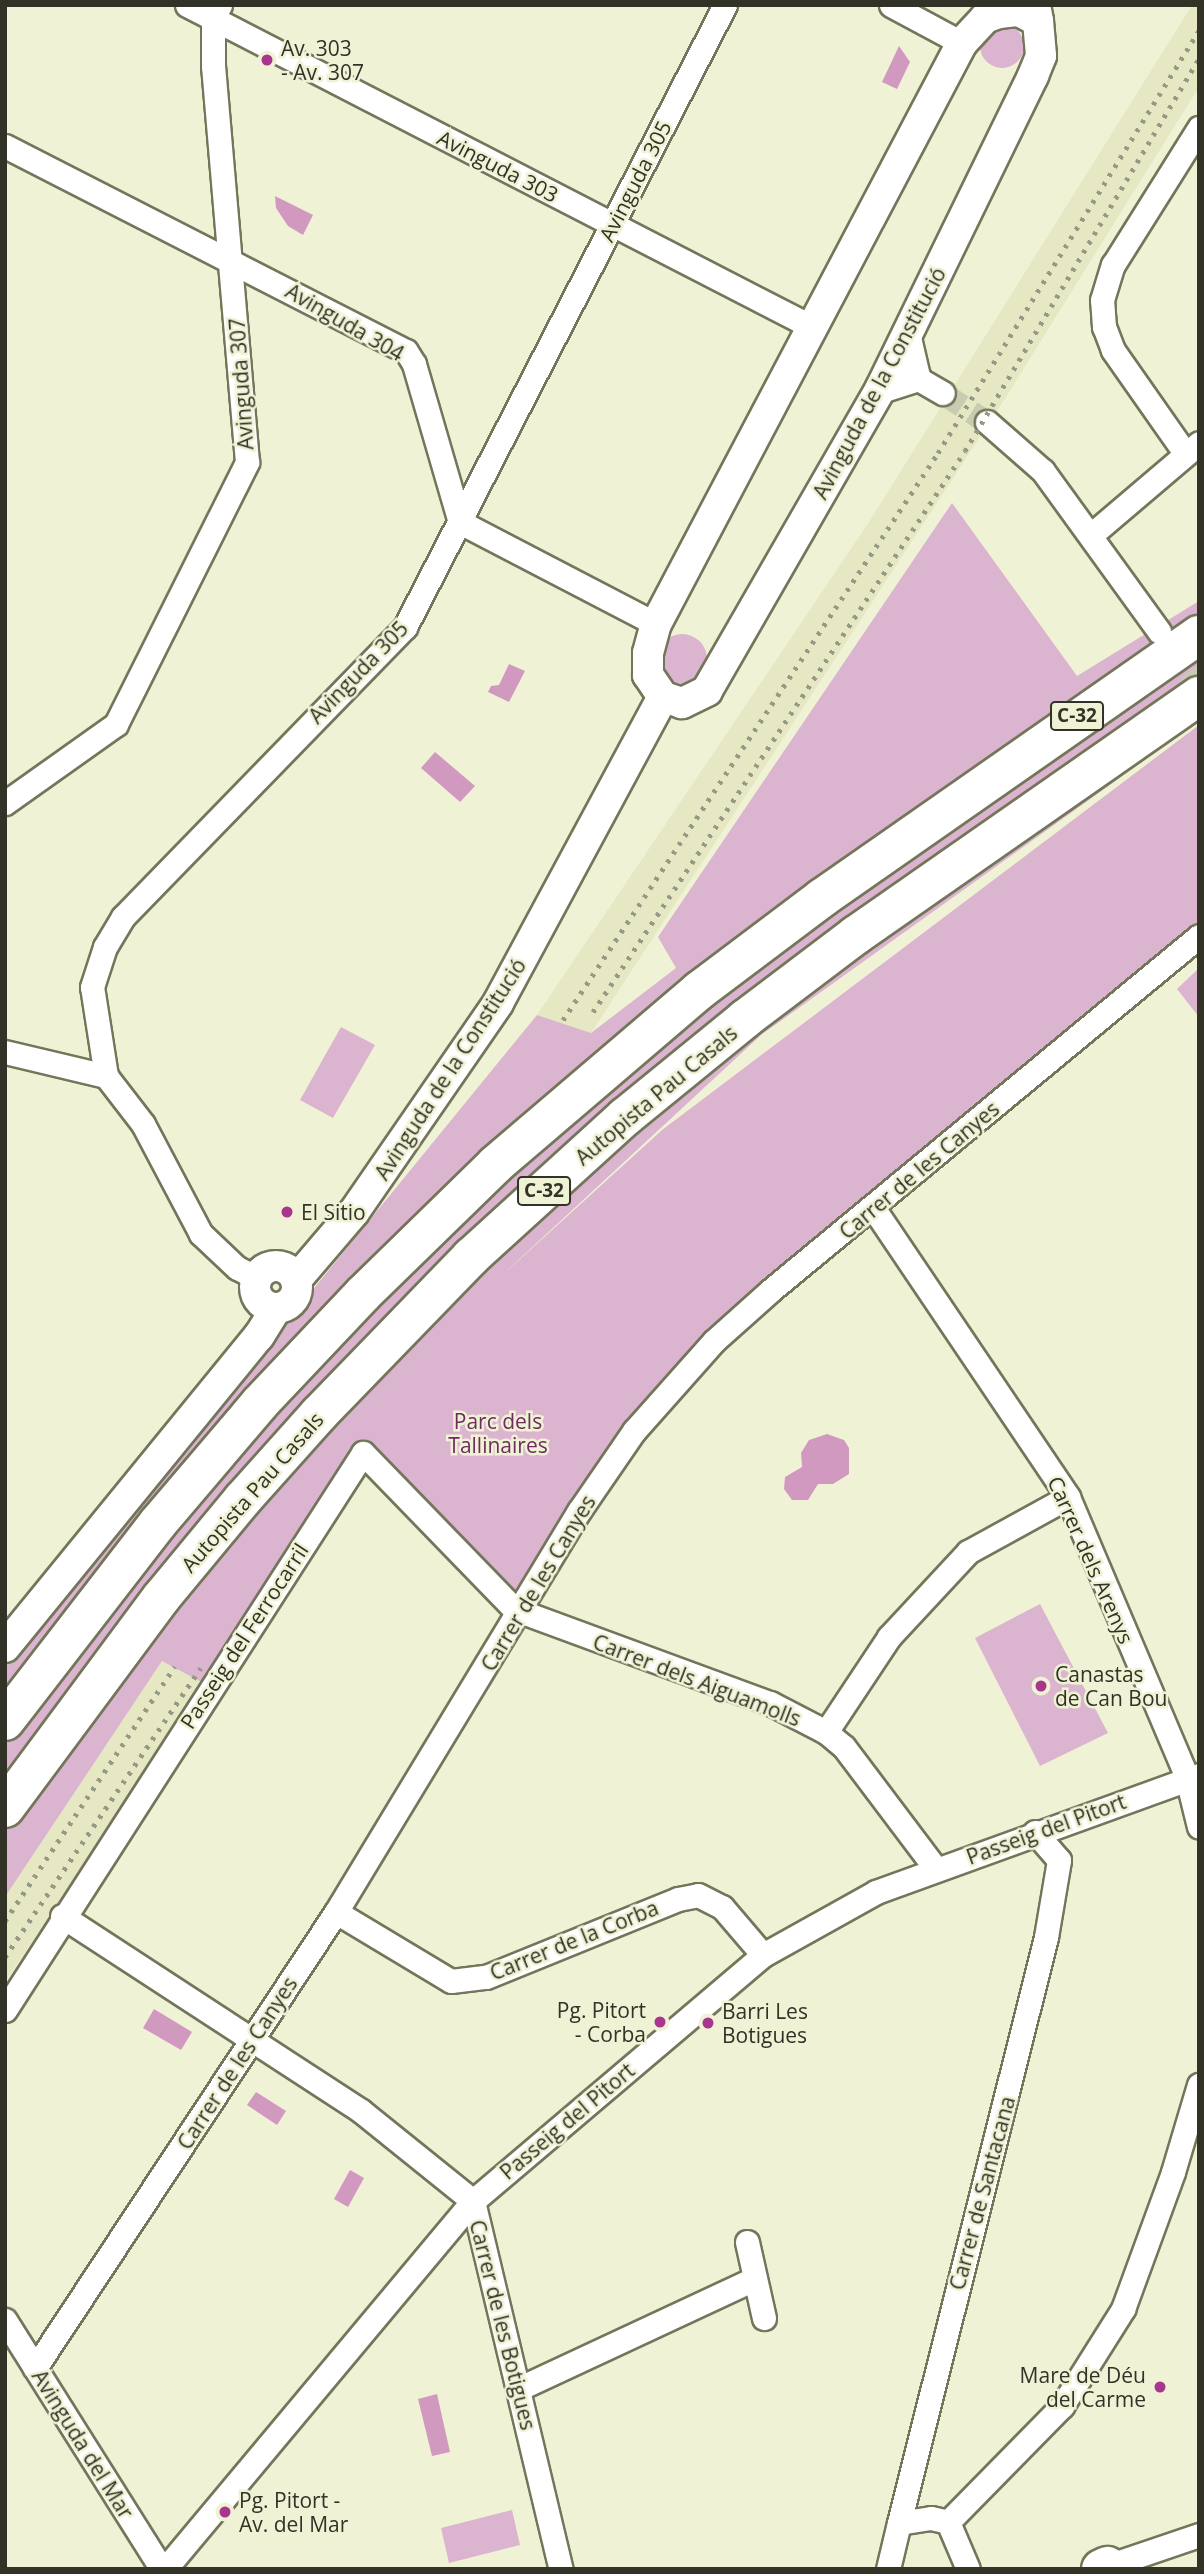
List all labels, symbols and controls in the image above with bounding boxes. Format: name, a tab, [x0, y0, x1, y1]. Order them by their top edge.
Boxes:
place label: Av. 303 - Av. 307	[281, 35, 364, 85]
marker: Av. 303 - Av. 307	[259, 52, 275, 68]
street label: Avinguda 305	[594, 116, 676, 246]
street label: Avinguda 303	[433, 125, 563, 207]
street label: Avinguda de la Constitució	[807, 263, 951, 503]
street label: Avinguda 304	[281, 278, 409, 366]
street label: Avinguda 307	[224, 317, 258, 451]
street label: Avinguda 305	[303, 616, 413, 728]
road number: C-32	[1049, 701, 1105, 732]
street label: Avinguda de la Constitució	[369, 954, 531, 1184]
street label: Autopista Pau Casals	[570, 1020, 742, 1170]
street label: Carrer de les Canyes	[834, 1096, 1004, 1244]
road number: C-32	[516, 1176, 572, 1206]
place label: El Sitio	[301, 1199, 366, 1225]
marker: El Sitio	[279, 1204, 295, 1220]
street label: Autopista Pau Casals	[176, 1407, 328, 1577]
park label: Parc dels Tallinaires	[448, 1408, 548, 1458]
street label: Carrer dels Arenys	[1043, 1472, 1139, 1648]
street label: Carrer de les Canyes	[476, 1491, 600, 1675]
street label: Passeig del Ferrocarril	[175, 1539, 313, 1733]
street label: Carrer dels Aiguamolls	[590, 1629, 804, 1731]
place label: Canastas de Can Bou	[1055, 1661, 1167, 1711]
marker: Canastas de Can Bou	[1033, 1678, 1049, 1694]
street label: Passeig del Pitort	[963, 1788, 1129, 1870]
street label: Carrer de la Corba	[486, 1895, 662, 1985]
street label: Carrer de les Canyes	[172, 1972, 302, 2154]
place label: Pg. Pitort - Corba	[557, 1997, 646, 2047]
place label: Barri Les Botigues	[722, 1998, 808, 2048]
marker: Pg. Pitort - Corba	[652, 2014, 668, 2030]
marker: Barri Les Botigues	[700, 2015, 716, 2031]
street label: Passeig del Pitort	[495, 2057, 639, 2185]
street label: Carrer de Santacana	[944, 2093, 1020, 2293]
street label: Carrer de les Botigues	[465, 2217, 541, 2433]
place label: Mare de Déu del Carme	[1020, 2362, 1146, 2412]
street label: Avinguda del Mar	[27, 2365, 139, 2523]
marker: Mare de Déu del Carme	[1152, 2379, 1168, 2395]
place label: Pg. Pitort - Av. del Mar	[239, 2487, 348, 2537]
marker: Pg. Pitort - Av. del Mar	[217, 2504, 233, 2520]

